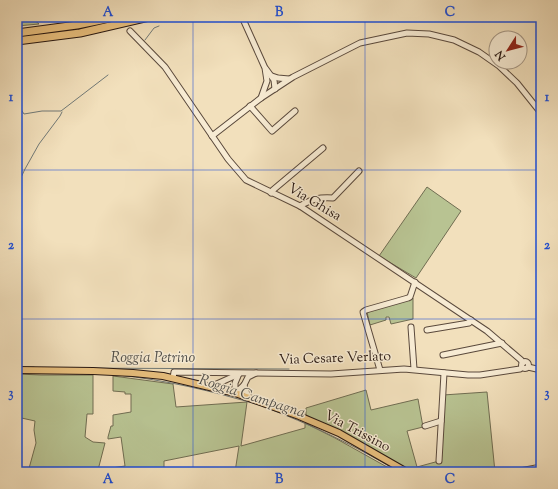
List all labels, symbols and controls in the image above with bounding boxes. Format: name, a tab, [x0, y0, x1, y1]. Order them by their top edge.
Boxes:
text: A	[103, 4, 114, 22]
text: B	[275, 4, 284, 22]
text: C	[445, 4, 455, 22]
north arrow	[488, 30, 528, 70]
text: N	[492, 47, 510, 64]
text: 1	[9, 89, 14, 107]
text: 1	[545, 89, 550, 107]
street label: Via Ghisa	[283, 179, 345, 227]
text: 2	[8, 237, 15, 255]
text: 2	[544, 237, 551, 255]
street label: Via Cesare Verlato	[279, 347, 392, 371]
water label: Roggia Petrino	[111, 348, 196, 369]
water label: Roggia Campagna	[196, 370, 308, 424]
text: 3	[8, 385, 14, 403]
text: 3	[544, 385, 550, 403]
street label: Via Trissino	[320, 406, 394, 458]
text: A	[103, 471, 114, 489]
text: B	[275, 471, 284, 489]
text: C	[445, 471, 455, 489]

